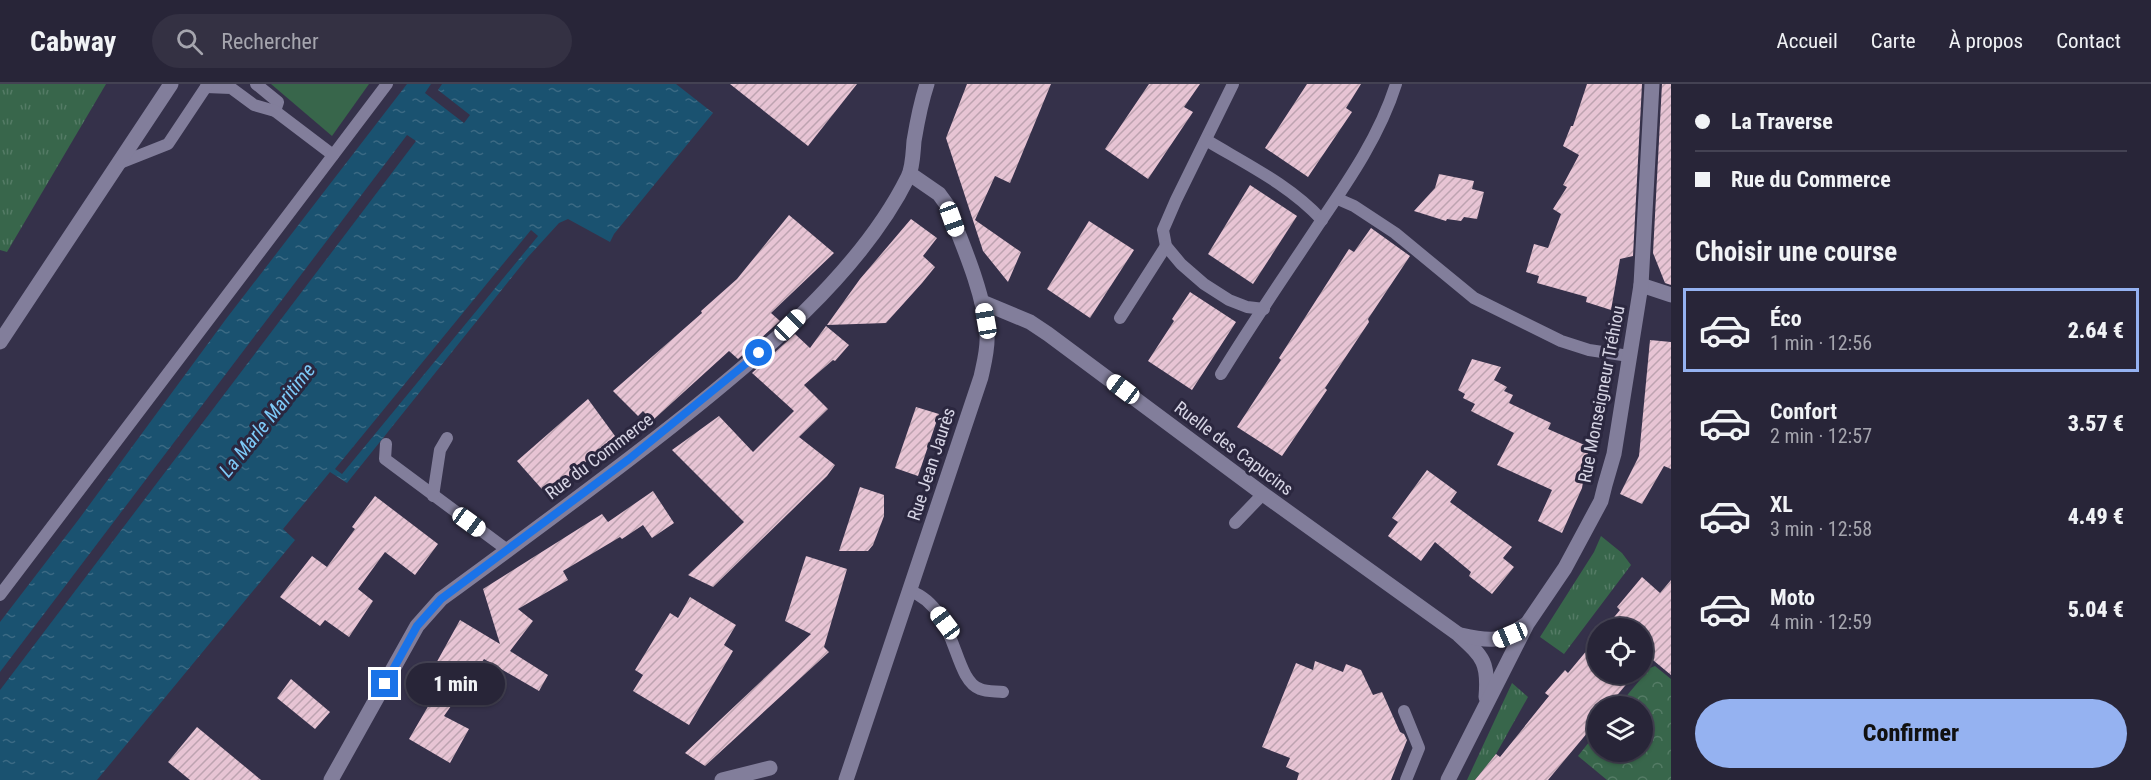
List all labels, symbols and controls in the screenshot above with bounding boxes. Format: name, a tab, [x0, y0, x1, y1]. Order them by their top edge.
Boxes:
search box	[152, 14, 572, 68]
text: Cabway	[30, 25, 116, 58]
icon: search	[173, 25, 206, 58]
text: Rechercher	[221, 29, 319, 54]
text: Accueil	[1777, 29, 1838, 53]
text: Carte	[1871, 29, 1916, 53]
text: À propos	[1949, 29, 2023, 53]
text: Contact	[2056, 29, 2121, 53]
text: La Traverse	[1731, 109, 1833, 134]
text: Rue du Commerce	[1731, 167, 1891, 192]
car	[937, 199, 967, 239]
text: Choisir une course	[1695, 236, 1897, 268]
car	[974, 302, 998, 340]
icon: car	[1698, 303, 1752, 357]
street label: Rue Monseigneur Tréhiou	[1574, 304, 1628, 484]
car	[771, 306, 809, 344]
text: Éco	[1770, 306, 1802, 331]
text: 2.64 €	[2068, 318, 2124, 343]
text: 1 min · 12:56	[1770, 331, 1872, 355]
route start	[745, 339, 772, 366]
water label: La Marle Maritime	[214, 358, 320, 482]
car	[1103, 371, 1143, 407]
icon: car	[1698, 396, 1752, 450]
street label: Ruelle des Capucins	[1171, 397, 1297, 499]
text: Confort	[1770, 399, 1837, 424]
street label: Rue Jean Jaurès	[903, 405, 959, 523]
street label: Rue du Commerce	[541, 409, 657, 503]
text: 3.57 €	[2068, 411, 2124, 436]
text: 2 min · 12:57	[1770, 424, 1872, 448]
icon: car	[1698, 489, 1752, 543]
text: XL	[1770, 492, 1793, 517]
car	[449, 504, 489, 540]
text: 4.49 €	[2068, 504, 2124, 529]
text: 3 min · 12:58	[1770, 517, 1872, 541]
icon: car	[1698, 582, 1752, 636]
text: Moto	[1770, 585, 1815, 610]
text: 5.04 €	[2068, 597, 2124, 622]
car	[927, 603, 963, 643]
text: 4 min · 12:59	[1770, 610, 1872, 634]
map controls	[1587, 618, 1653, 762]
button: locate	[1587, 618, 1653, 684]
car	[1490, 620, 1530, 650]
callout: 1 min	[406, 663, 505, 705]
route end	[371, 670, 398, 697]
text: 1 min	[433, 672, 478, 696]
button: layers	[1587, 696, 1653, 762]
button: Confirmer	[1695, 699, 2127, 768]

